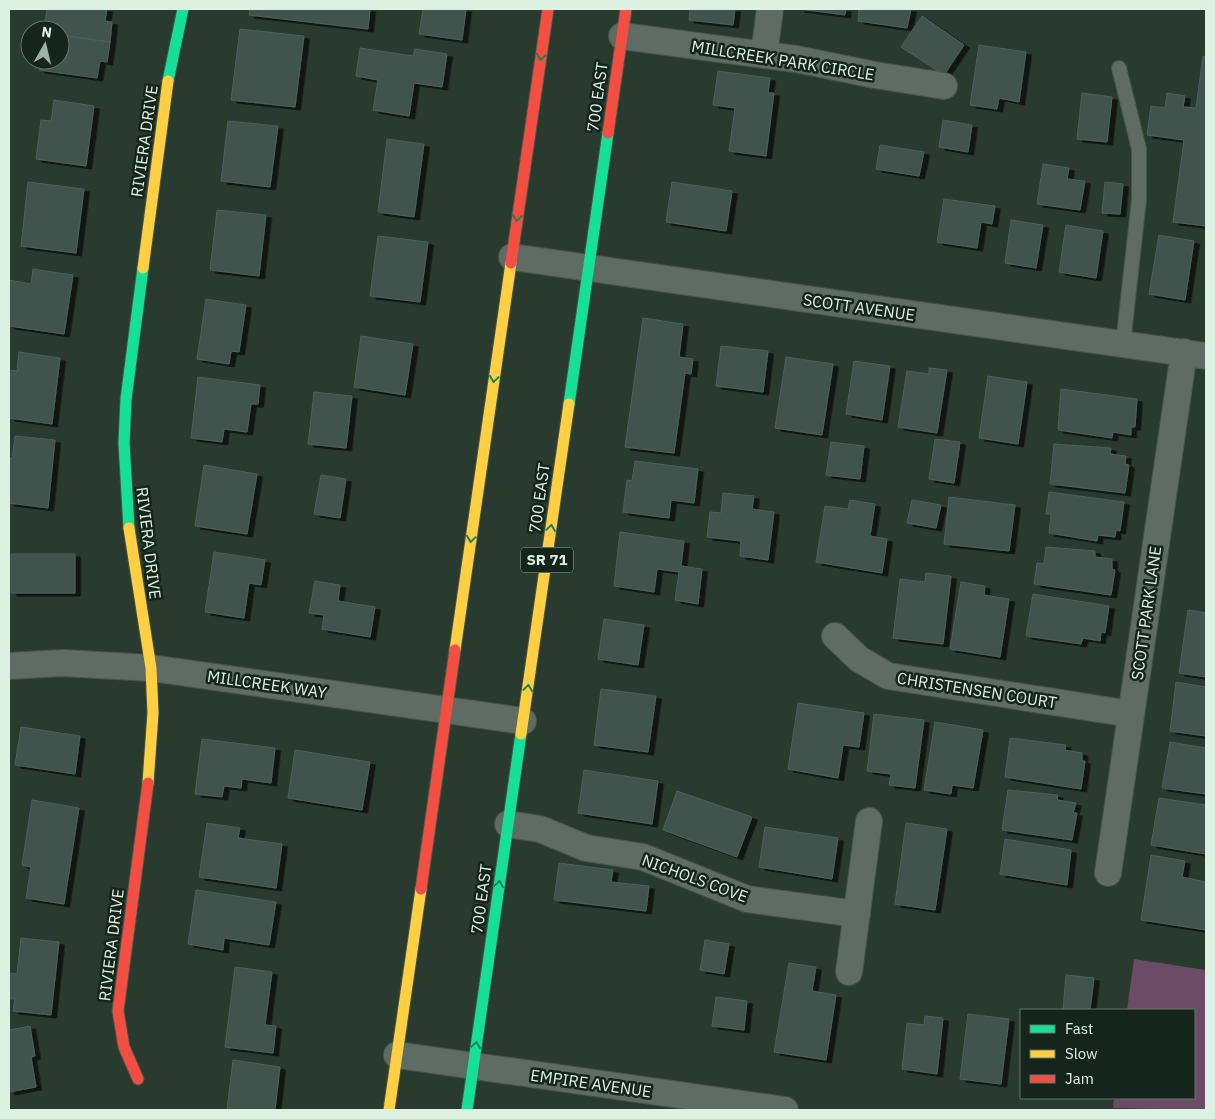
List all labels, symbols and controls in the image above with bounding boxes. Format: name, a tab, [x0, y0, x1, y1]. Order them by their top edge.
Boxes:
north arrow	[20, 20, 70, 70]
text: N	[41, 23, 53, 42]
street label: MILLCREEK PARK CIRCLE	[690, 36, 876, 84]
one-way arrow	[536, 53, 546, 61]
street label: 700 EAST	[582, 61, 612, 133]
street label: RIVIERA DRIVE	[126, 84, 162, 198]
one-way arrow	[513, 213, 523, 222]
street label: SCOTT AVENUE	[802, 289, 916, 325]
one-way arrow	[489, 375, 500, 383]
street label: 700 EAST	[524, 462, 554, 534]
street label: RIVIERA DRIVE	[132, 486, 166, 600]
one-way arrow	[545, 523, 556, 531]
one-way arrow	[466, 536, 477, 544]
street label: SCOTT PARK LANE	[1127, 545, 1165, 681]
road number: SR 71	[521, 548, 573, 572]
street label: MILLCREEK WAY	[206, 666, 329, 702]
street label: CHRISTENSEN COURT	[896, 667, 1058, 713]
one-way arrow	[522, 684, 533, 692]
street label: NICHOLS COVE	[639, 850, 751, 906]
street label: 700 EAST	[466, 863, 496, 935]
one-way arrow	[494, 880, 504, 888]
street label: RIVIERA DRIVE	[94, 888, 128, 1002]
legend	[1020, 1009, 1195, 1099]
text: Fast	[1065, 1019, 1093, 1038]
one-way arrow	[470, 1040, 481, 1048]
text: Slow	[1065, 1044, 1098, 1063]
street label: EMPIRE AVENUE	[529, 1065, 653, 1101]
text: Jam	[1065, 1069, 1094, 1088]

